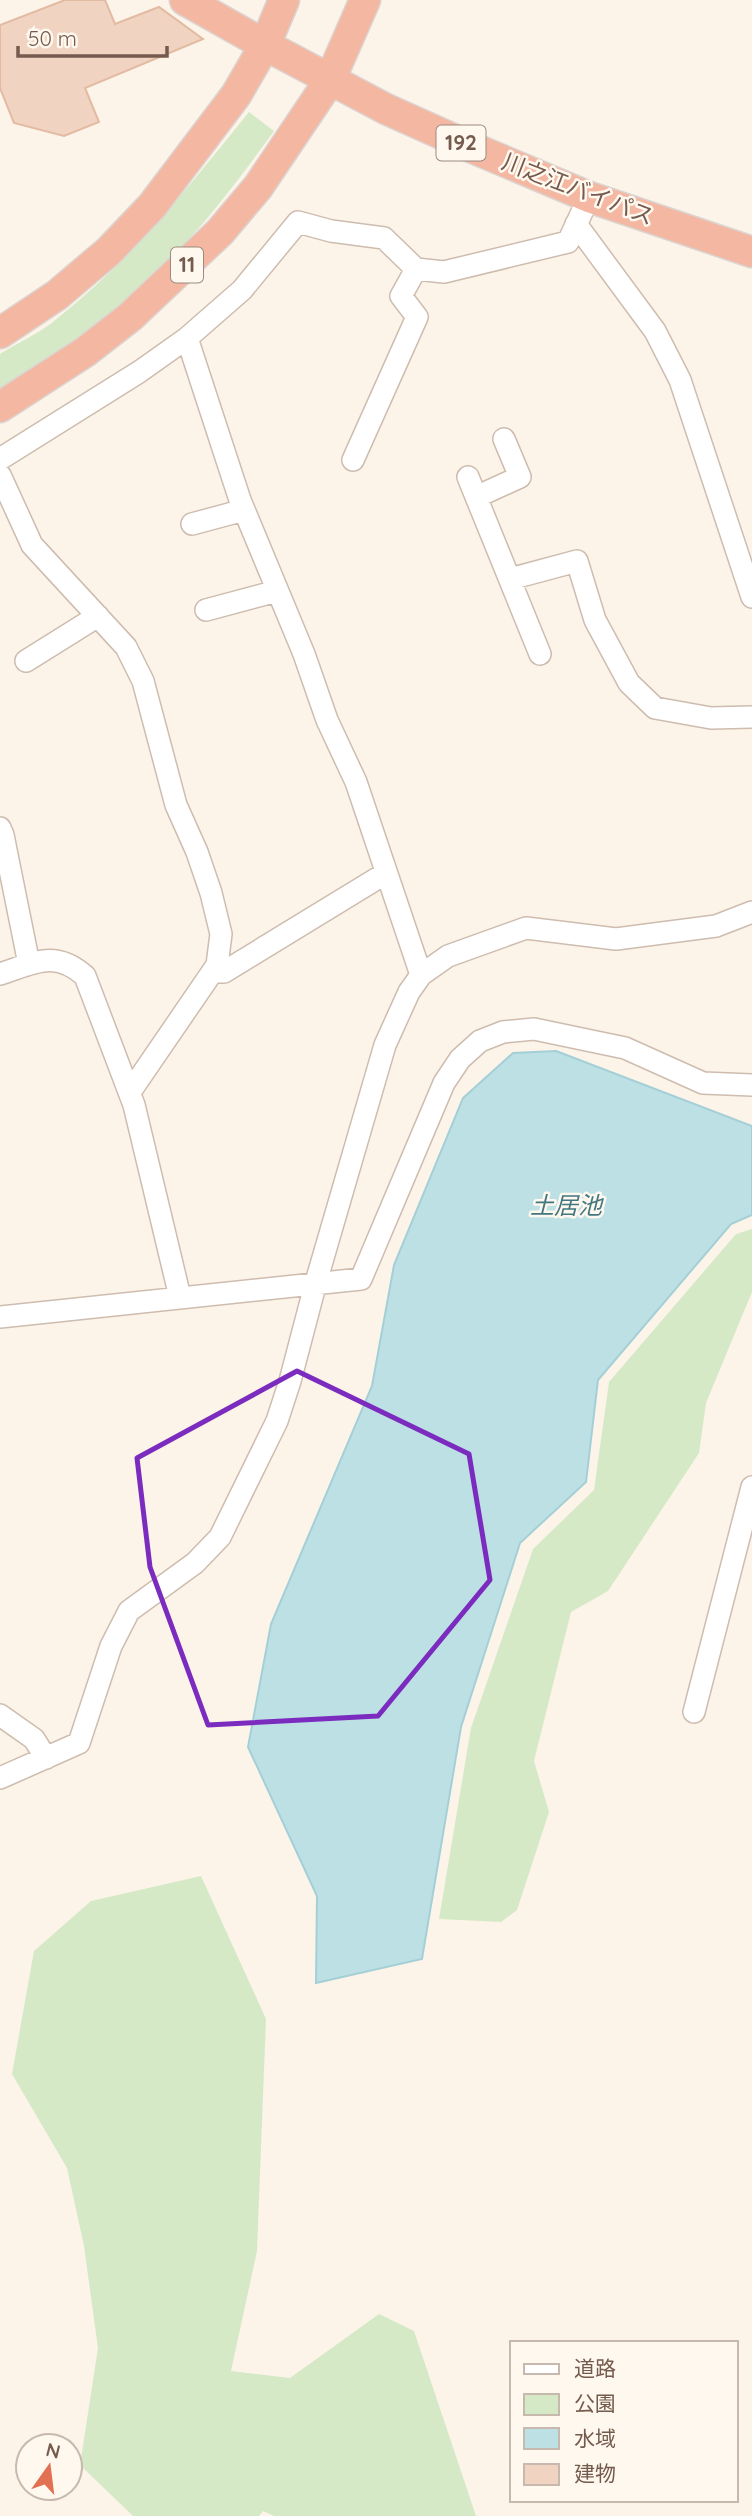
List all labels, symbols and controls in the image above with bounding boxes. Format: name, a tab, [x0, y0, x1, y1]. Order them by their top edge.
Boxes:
scale bar	[18, 14, 166, 58]
text: 50 m	[28, 25, 77, 51]
road number: 192	[436, 125, 486, 160]
street label: 川之江バイパス	[498, 146, 658, 231]
road number: 11	[171, 247, 203, 282]
water label: 土居池	[530, 1190, 604, 1220]
legend	[510, 2341, 738, 2502]
text: 道路	[574, 2355, 616, 2381]
text: 公園	[574, 2390, 616, 2416]
text: 水域	[574, 2425, 616, 2451]
north arrow	[14, 2432, 84, 2502]
text: N	[43, 2437, 63, 2464]
text: 建物	[574, 2460, 616, 2486]

